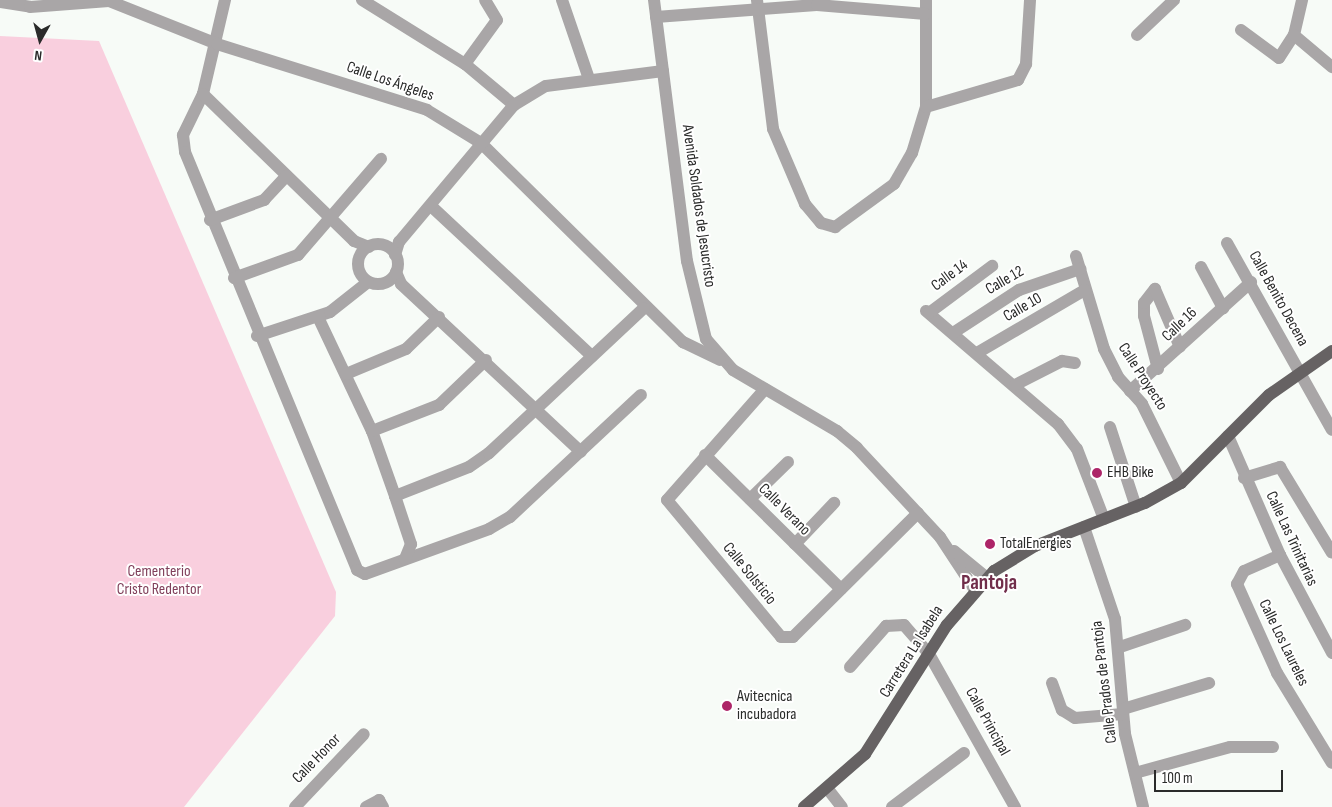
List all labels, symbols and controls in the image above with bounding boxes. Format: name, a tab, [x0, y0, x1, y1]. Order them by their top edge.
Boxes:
north arrow	[15, 15, 65, 65]
text: N	[33, 46, 43, 64]
street label: Calle Los Ángeles	[344, 58, 436, 106]
street label: Avenida Soldados de Jesucristo	[677, 123, 719, 289]
street label: Calle Benito Decena	[1244, 248, 1312, 350]
street label: Calle 14	[928, 256, 972, 296]
street label: Calle 12	[982, 262, 1028, 300]
street label: Calle 10	[1000, 289, 1046, 327]
street label: Calle 16	[1159, 304, 1201, 346]
street label: Calle Proyecto	[1113, 340, 1171, 414]
place label: EHB Bike	[1107, 463, 1154, 483]
marker: EHB Bike	[1091, 467, 1103, 479]
street label: Calle Verano	[754, 480, 814, 540]
street label: Calle Las Trinitarias	[1261, 489, 1321, 589]
place label: TotalEnergies	[1000, 534, 1072, 554]
marker: TotalEnergies	[984, 538, 996, 550]
street label: Calle Solsticio	[718, 539, 780, 609]
park label: Cementerio Cristo Redentor	[117, 562, 201, 600]
district label: Pantoja	[961, 570, 1017, 596]
street label: Calle Los Laureles	[1254, 597, 1312, 689]
street label: Carretera La Isabela	[876, 602, 948, 702]
street label: Calle Prados de Pantoja	[1088, 620, 1122, 744]
street label: Calle Principal	[960, 685, 1014, 759]
place label: Avitecnica incubadora	[737, 687, 797, 725]
marker: Avitecnica incubadora	[721, 700, 733, 712]
street label: Calle Honor	[289, 730, 345, 788]
scale bar	[1157, 760, 1286, 792]
text: 100 m	[1162, 769, 1193, 788]

